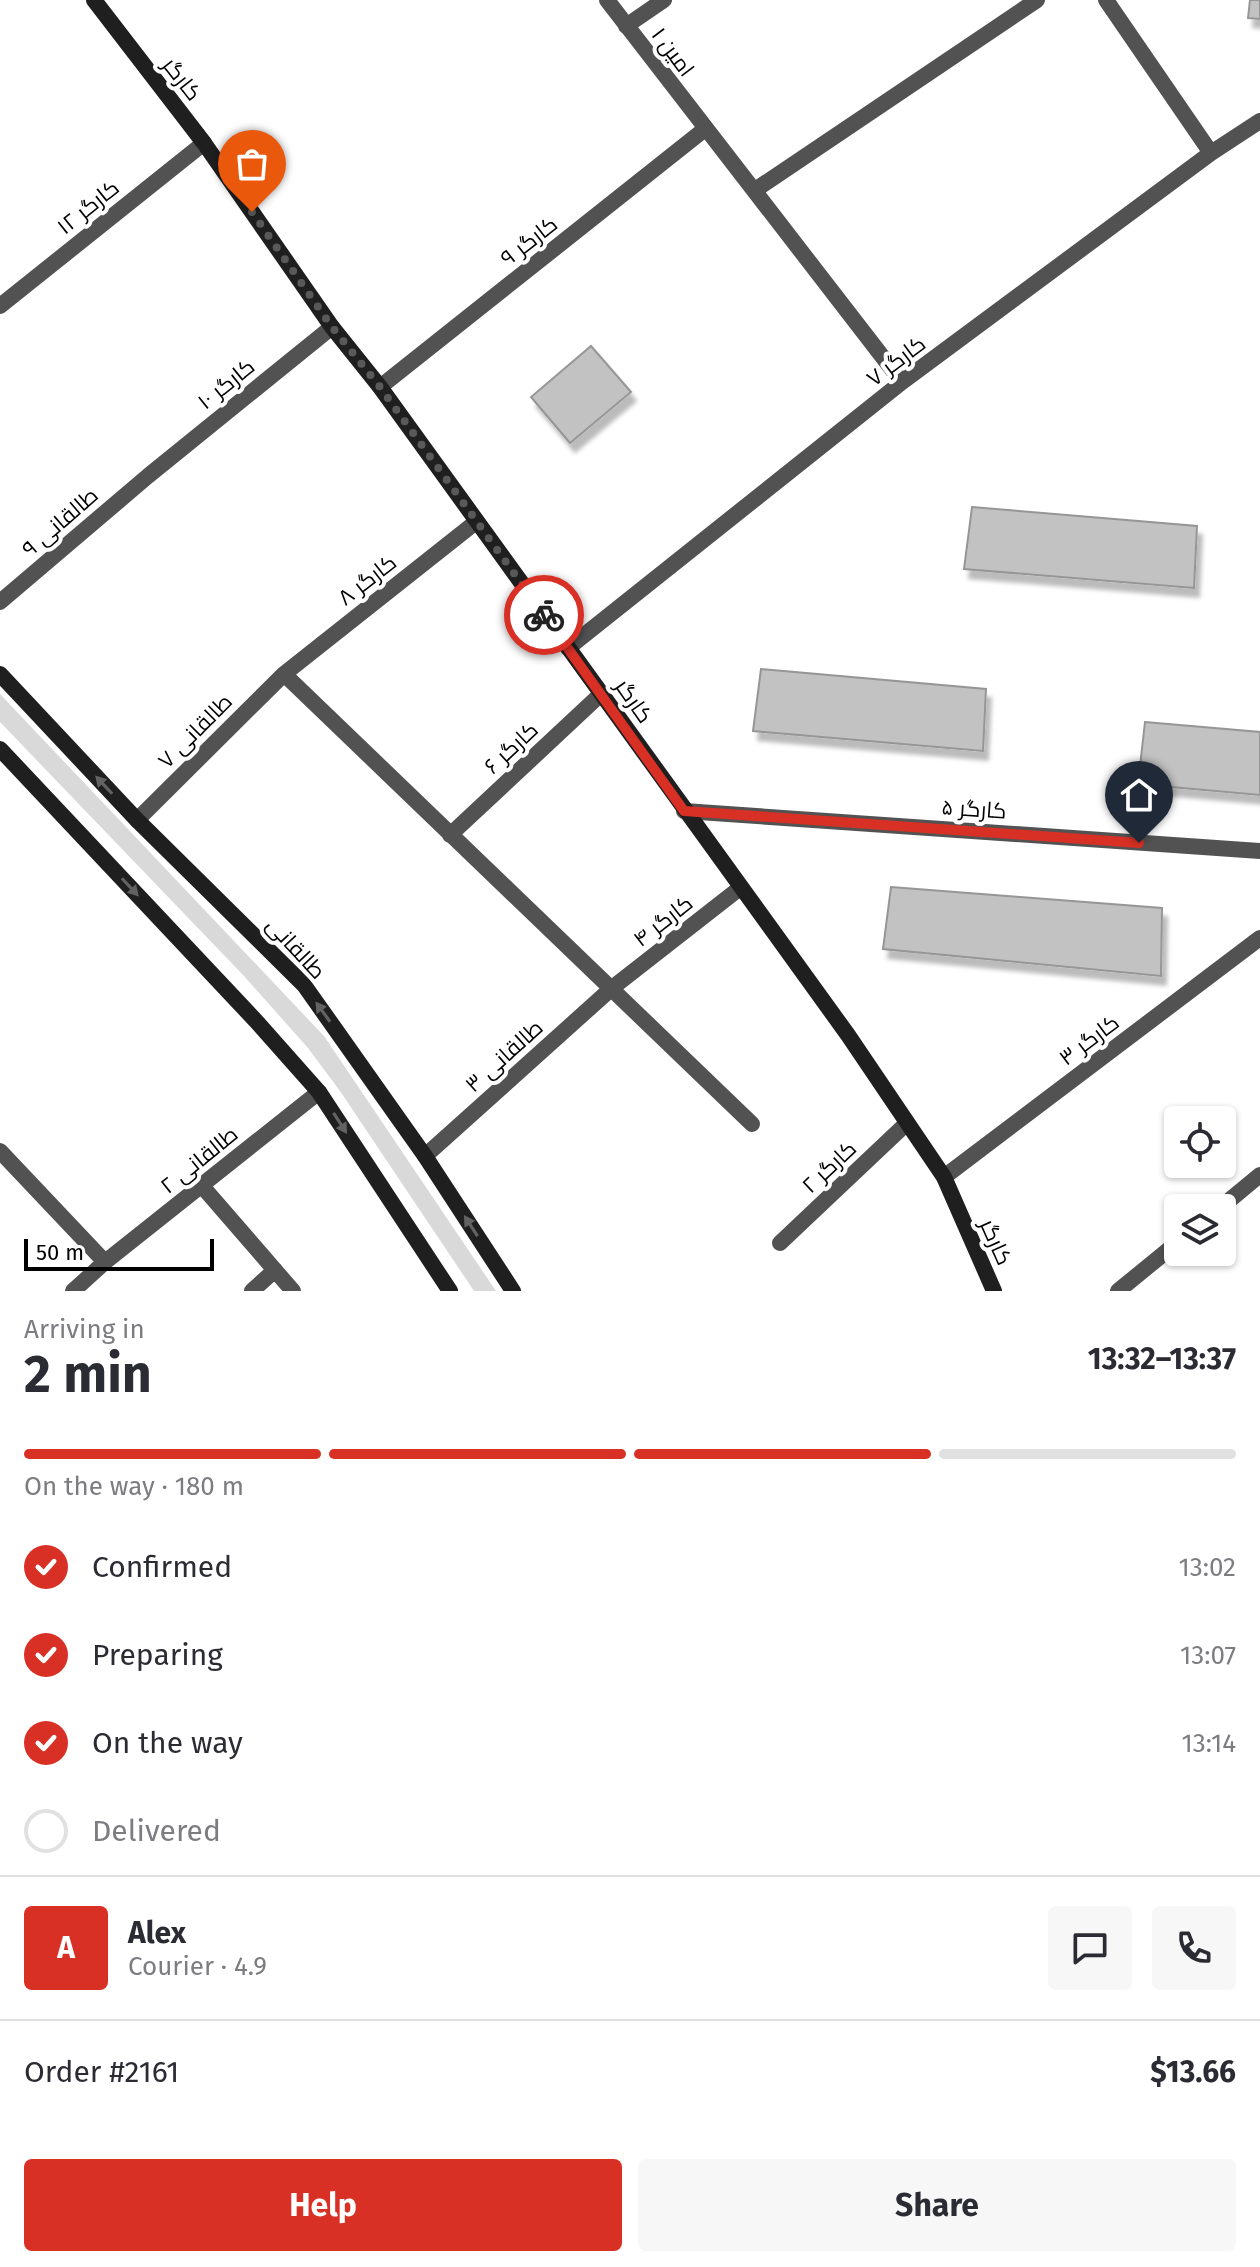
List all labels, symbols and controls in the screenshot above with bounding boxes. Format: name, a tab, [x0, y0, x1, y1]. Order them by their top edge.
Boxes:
street label: امین ۱	[646, 22, 700, 82]
street label: کارگر	[156, 50, 207, 106]
pin	[218, 130, 286, 212]
icon: bag	[230, 142, 274, 186]
street label: کارگر ۱۲	[52, 174, 124, 240]
street label: کارگر ۹	[495, 210, 563, 272]
street label: کارگر ۷	[861, 330, 931, 392]
street label: کارگر ۱۰	[192, 353, 260, 415]
street label: طالقانی ۹	[16, 482, 104, 562]
street label: کارگر ۸	[332, 549, 402, 611]
courier	[504, 575, 584, 655]
icon: bike	[522, 593, 566, 637]
street label: کارگر	[608, 672, 659, 728]
street label: طالقانی ۷	[152, 688, 238, 774]
street label: کارگر ۶	[478, 716, 544, 780]
pin	[1105, 761, 1173, 843]
icon: home	[1117, 773, 1161, 817]
one-way arrow	[95, 775, 113, 794]
street label: کارگر ۵	[940, 793, 1008, 825]
one-way arrow	[121, 877, 139, 896]
street label: کارگر ۴	[628, 889, 698, 953]
street label: طالقانی	[261, 911, 331, 985]
one-way arrow	[316, 1001, 331, 1022]
street label: کارگر ۳	[1054, 1009, 1124, 1071]
street label: طالقانی ۳	[459, 1014, 549, 1098]
map controls	[1164, 1106, 1236, 1266]
button: locate	[1164, 1106, 1236, 1178]
one-way arrow	[332, 1113, 347, 1134]
street label: طالقانی ۲	[155, 1120, 243, 1200]
street label: کارگر ۲	[796, 1135, 862, 1199]
button: layers	[1164, 1194, 1236, 1266]
street label: کارگر	[973, 1213, 1018, 1269]
one-way arrow	[463, 1215, 478, 1236]
scale bar	[24, 1235, 214, 1271]
text: 50 m	[36, 1239, 84, 1266]
text: Arriving in	[24, 1314, 145, 1345]
text: 13:32–13:37	[1088, 1341, 1236, 1377]
text: 2 min	[24, 1343, 152, 1406]
text: On the way · 180 m	[24, 1471, 244, 1502]
icon: check	[24, 1545, 68, 1589]
text: Confirmed	[92, 1549, 232, 1585]
text: 13:02	[1178, 1552, 1236, 1583]
icon: check	[24, 1633, 68, 1677]
text: Preparing	[92, 1637, 223, 1673]
text: 13:07	[1180, 1640, 1236, 1671]
icon: check	[24, 1721, 68, 1765]
text: On the way	[92, 1725, 243, 1761]
text: 13:14	[1181, 1728, 1236, 1759]
text: Delivered	[92, 1813, 221, 1849]
button: chat	[1048, 1906, 1132, 1990]
button: phone	[1152, 1906, 1236, 1990]
text: Alex	[128, 1915, 186, 1951]
text: A	[57, 1930, 75, 1966]
text: Courier · 4.9	[128, 1951, 267, 1982]
text: Order #2161	[24, 2054, 179, 2090]
text: $13.66	[1150, 2054, 1236, 2090]
button: Help	[24, 2159, 622, 2251]
button: Share	[638, 2159, 1236, 2251]

